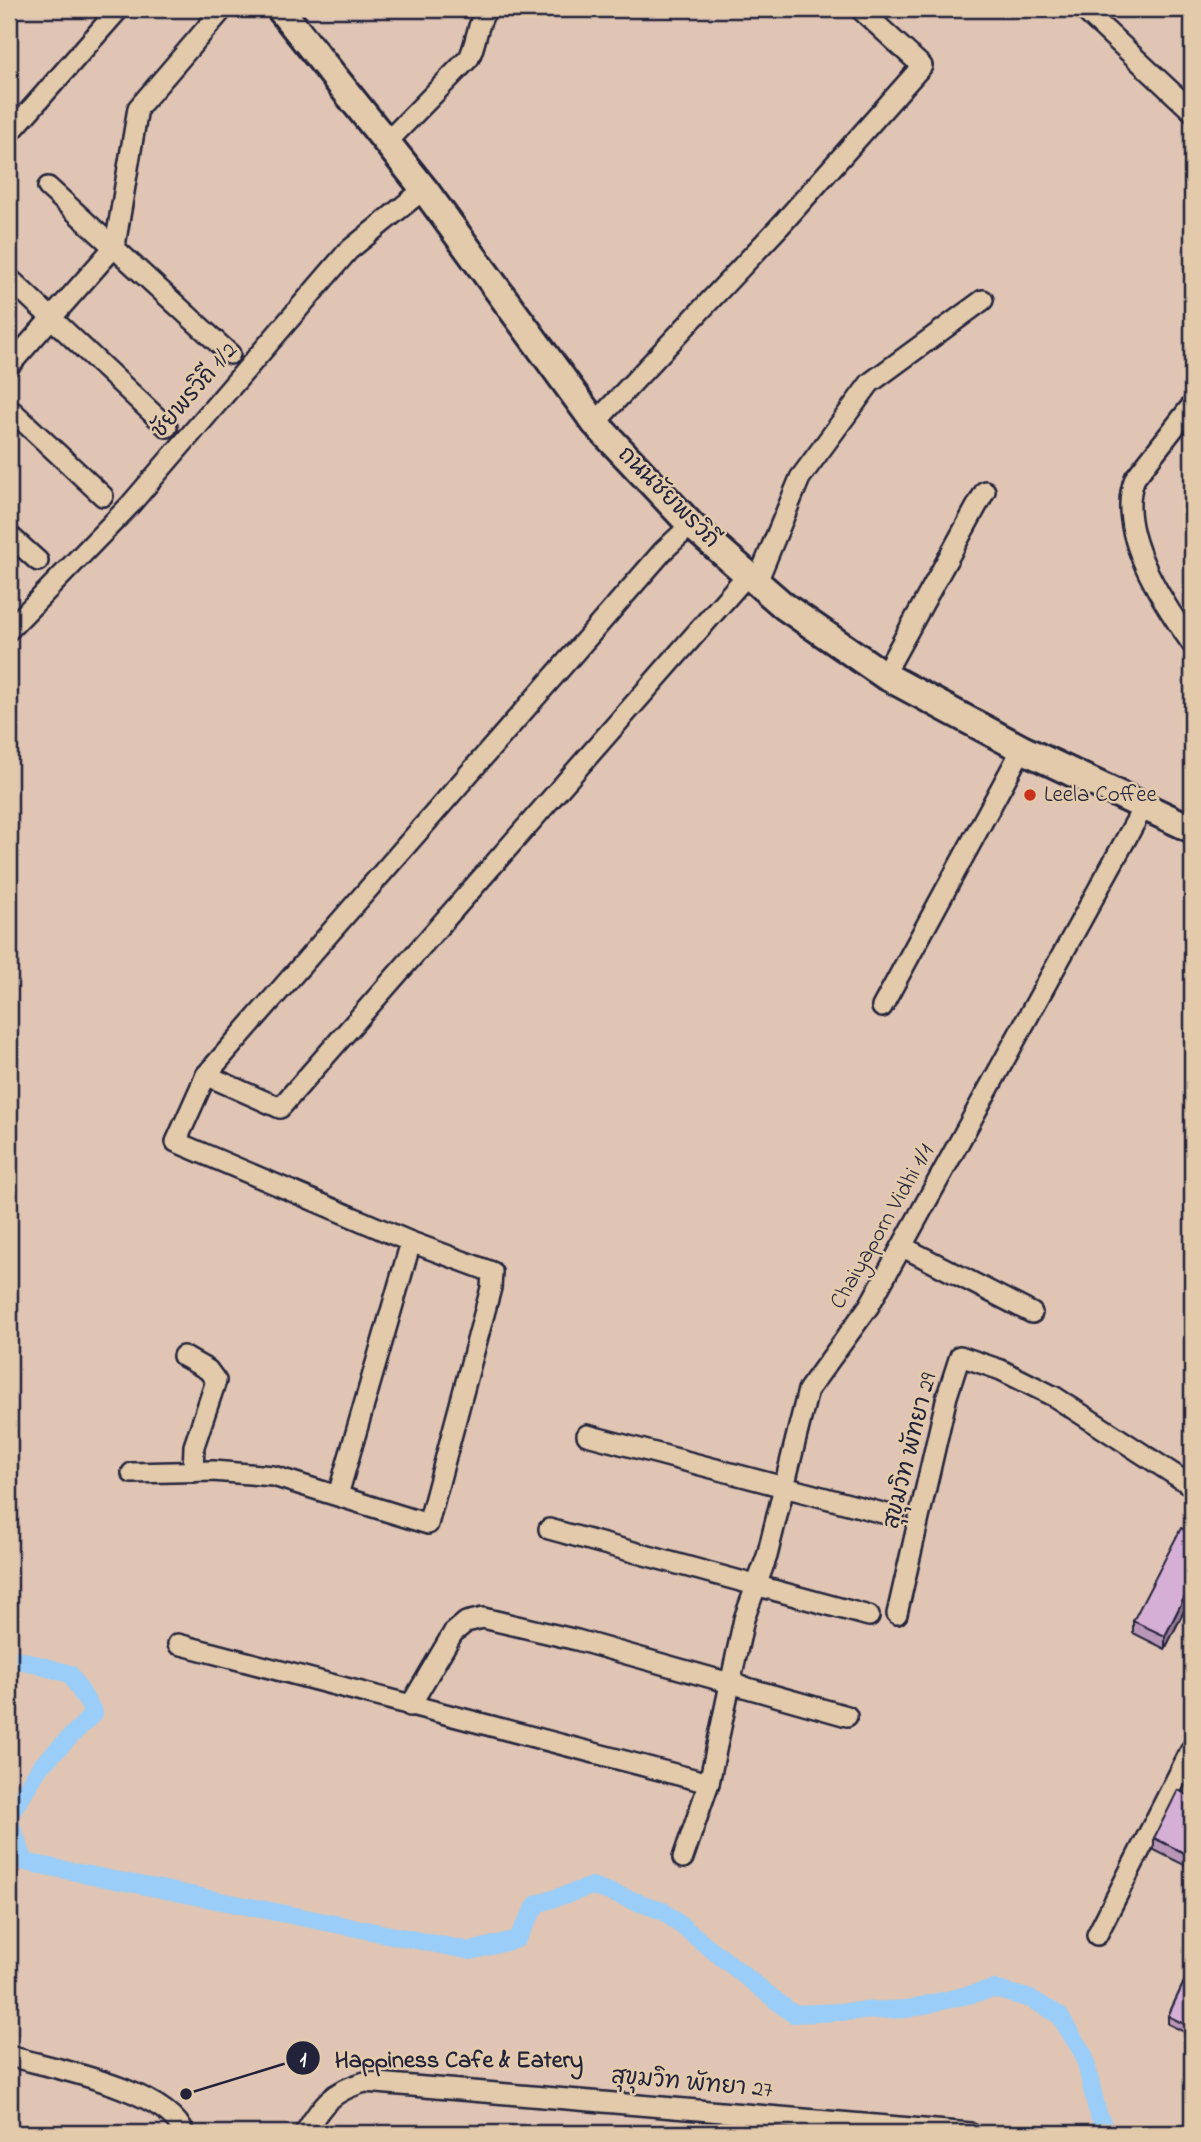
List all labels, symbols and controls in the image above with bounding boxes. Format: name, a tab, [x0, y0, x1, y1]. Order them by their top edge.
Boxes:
street label: ชัยพรวิถี 1/2	[143, 335, 246, 446]
street label: ถนนชัยพรวิถี	[610, 439, 727, 556]
place label: Leela Coffee	[1044, 779, 1158, 812]
marker: Leela Coffee	[1022, 787, 1038, 803]
street label: Chaiyaporn Vidhi 1/1	[822, 1138, 945, 1317]
street label: สุขุมวิท พัทยา 29	[876, 1370, 946, 1532]
callout: Happiness Cafe & Eatery	[286, 2036, 597, 2081]
text: Happiness Cafe & Eatery	[335, 2044, 583, 2080]
text: 1	[300, 2046, 307, 2076]
street label: สุขุมวิท พัทยา 27	[610, 2060, 775, 2108]

